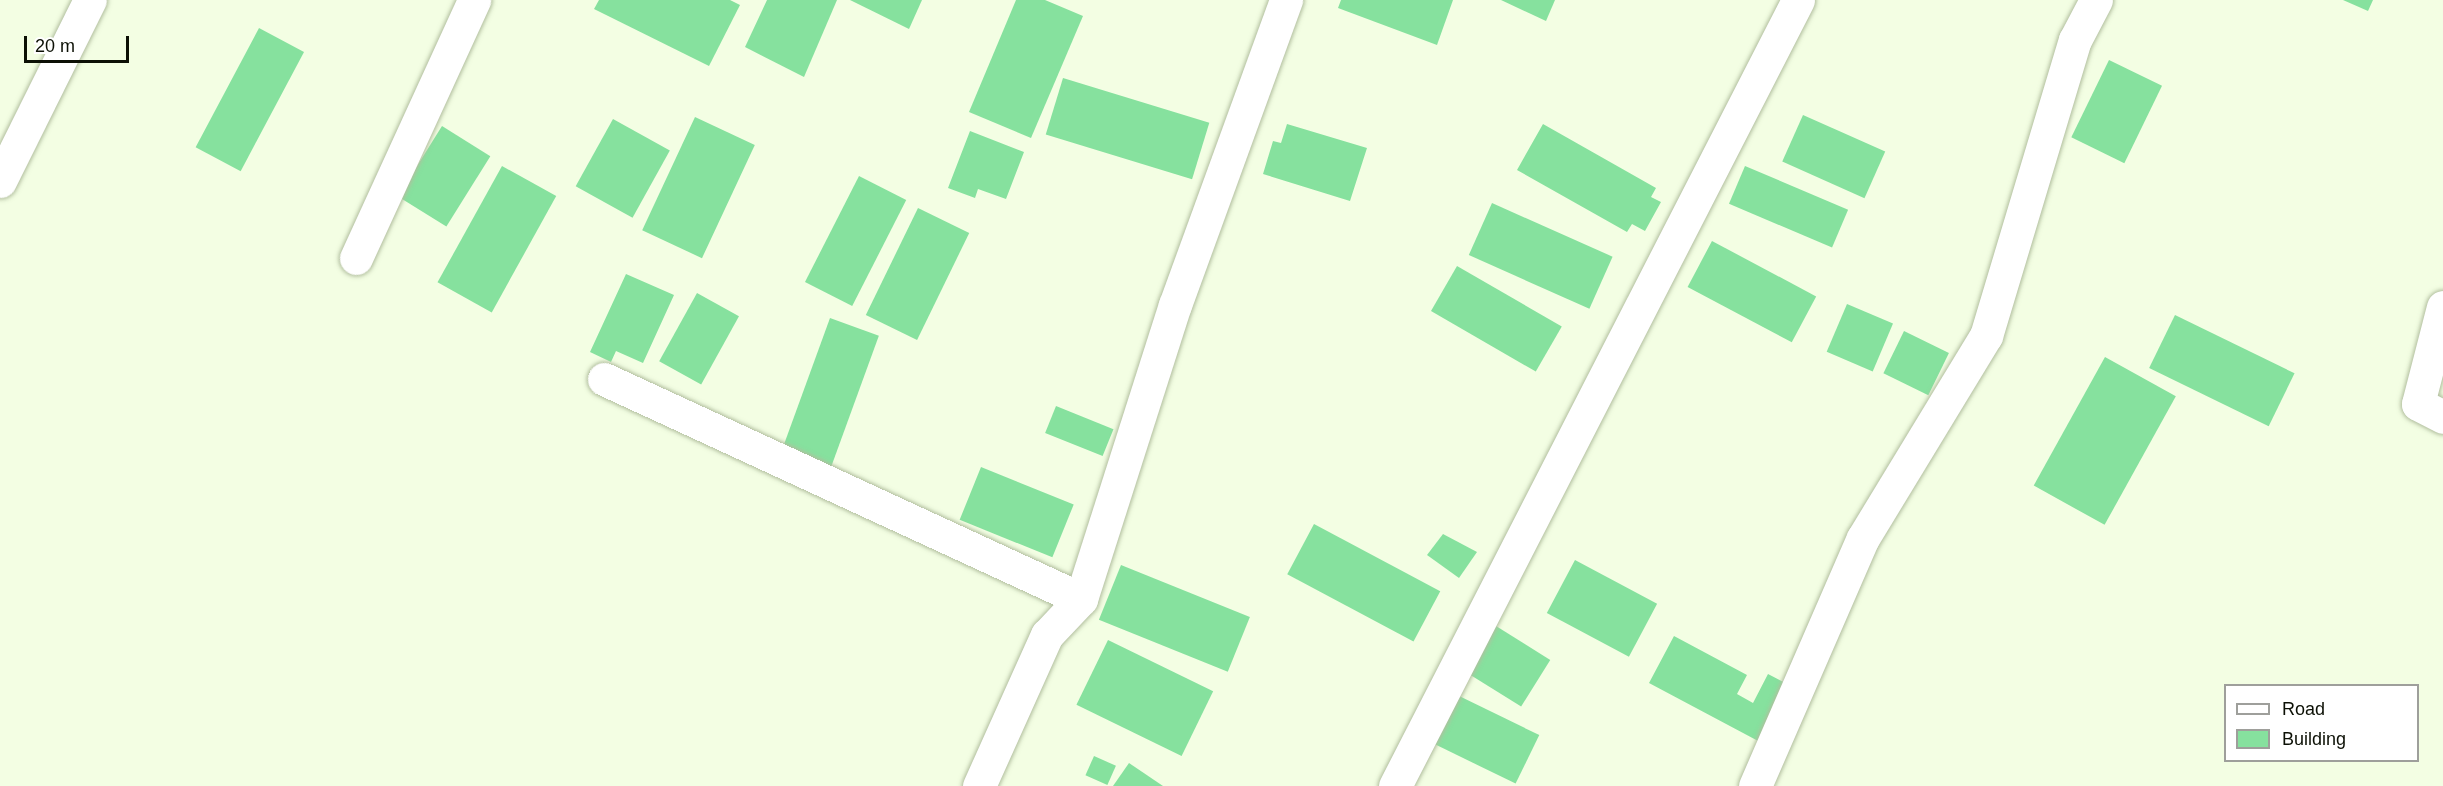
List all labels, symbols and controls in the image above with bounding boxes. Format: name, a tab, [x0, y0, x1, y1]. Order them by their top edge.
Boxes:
scale bar	[27, 24, 132, 62]
text: 20 m	[35, 36, 75, 56]
legend	[2224, 684, 2419, 762]
text: Road	[2282, 699, 2325, 719]
text: Building	[2282, 729, 2346, 749]

